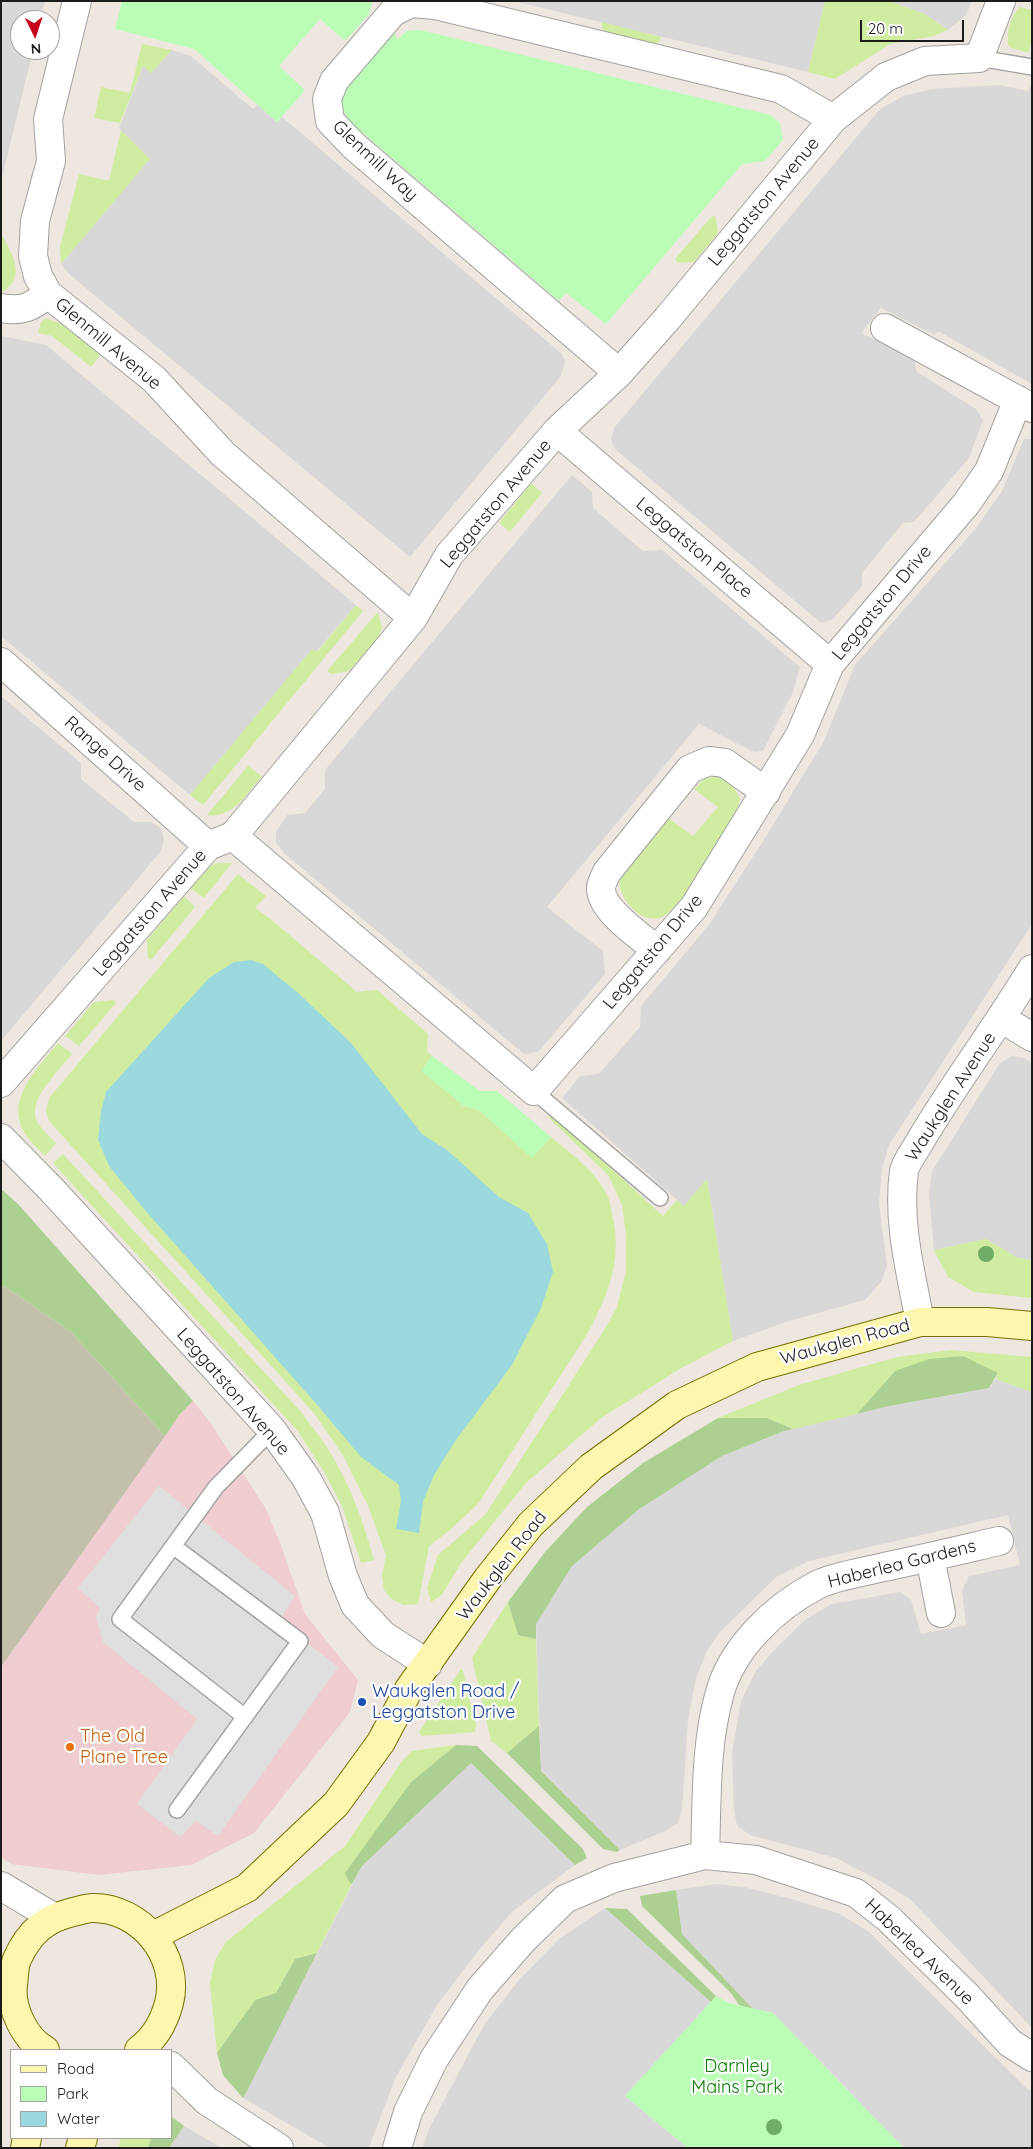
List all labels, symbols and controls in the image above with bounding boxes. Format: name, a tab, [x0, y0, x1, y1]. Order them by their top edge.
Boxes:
north arrow	[10, 10, 60, 60]
scale bar	[863, 10, 967, 42]
text: 20 m	[868, 19, 903, 38]
text: N	[30, 40, 42, 58]
street label: Glenmill Way	[328, 116, 422, 206]
street label: Leggatston Avenue	[704, 133, 824, 271]
street label: Glenmill Avenue	[50, 293, 166, 395]
street label: Leggatston Avenue	[436, 435, 556, 573]
street label: Leggatston Place	[631, 493, 757, 603]
street label: Leggatston Drive	[828, 541, 936, 665]
street label: Range Drive	[60, 712, 150, 796]
street label: Leggatston Avenue	[89, 845, 211, 981]
street label: Leggatston Drive	[599, 890, 707, 1014]
street label: Waukglen Avenue	[901, 1028, 1001, 1166]
street label: Waukglen Road	[778, 1314, 912, 1370]
street label: Leggatston Avenue	[172, 1324, 294, 1460]
street label: Waukglen Road	[452, 1507, 552, 1625]
street label: Haberlea Gardens	[826, 1535, 978, 1593]
place label: Waukglen Road / Leggatston Drive	[372, 1681, 519, 1724]
marker: Waukglen Road / Leggatston Drive	[356, 1696, 368, 1708]
place label: The Old Plane Tree	[80, 1726, 168, 1768]
marker: The Old Plane Tree	[64, 1741, 76, 1753]
street label: Haberlea Avenue	[860, 1894, 978, 2010]
legend	[10, 2049, 172, 2139]
park label: Darnley Mains Park	[691, 2056, 783, 2098]
text: Road	[57, 2059, 94, 2078]
text: Park	[57, 2084, 89, 2103]
text: Water	[57, 2109, 100, 2128]

